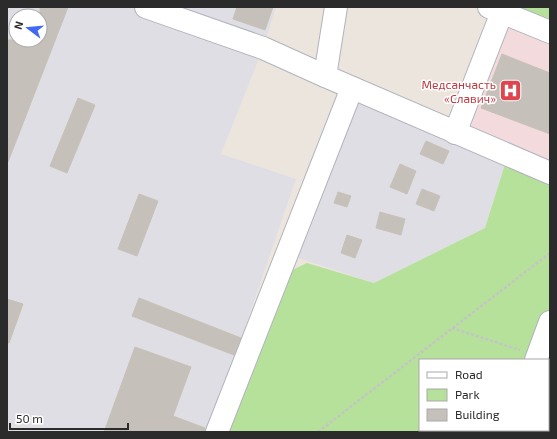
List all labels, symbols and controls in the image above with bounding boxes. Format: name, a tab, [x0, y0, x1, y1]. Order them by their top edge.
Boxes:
north arrow	[8, 8, 48, 48]
text: N	[11, 19, 25, 31]
place label: Медсанчасть «Славич»	[422, 77, 496, 105]
hospital icon: Медсанчасть «Славич»	[498, 78, 524, 104]
legend	[419, 359, 549, 431]
text: Road	[455, 367, 483, 381]
text: Park	[455, 387, 480, 401]
scale bar	[10, 405, 128, 431]
text: Building	[455, 407, 500, 421]
text: 50 m	[16, 411, 43, 425]

